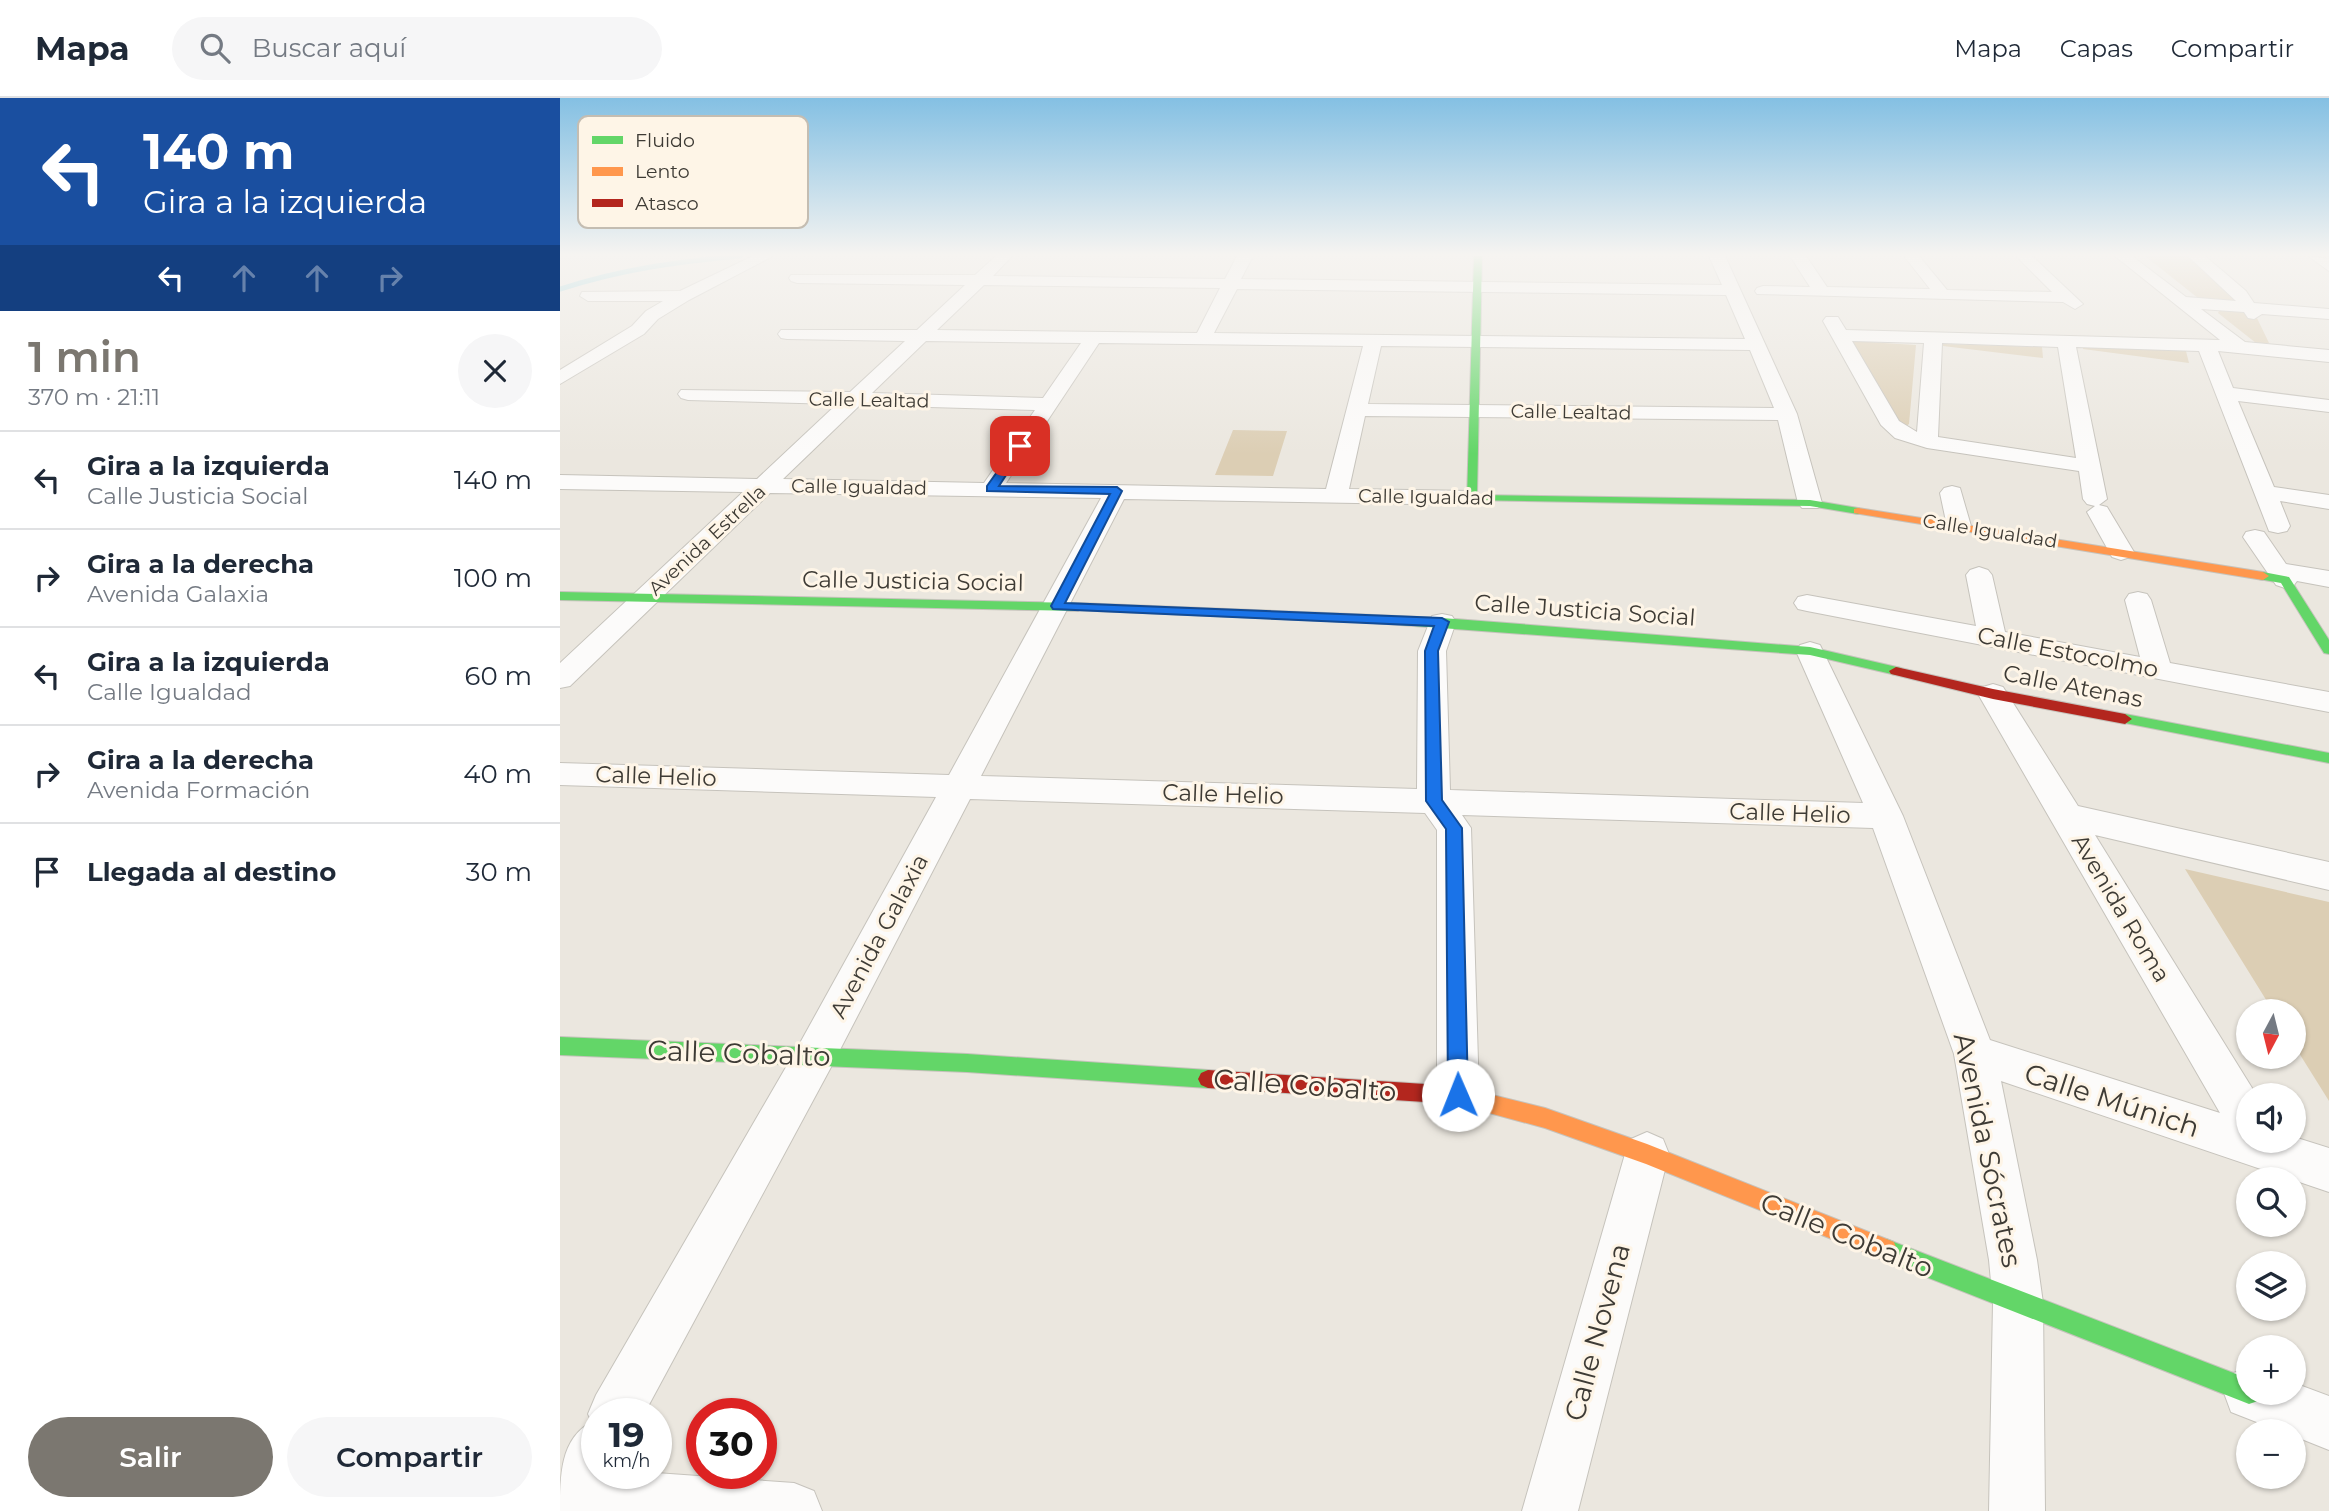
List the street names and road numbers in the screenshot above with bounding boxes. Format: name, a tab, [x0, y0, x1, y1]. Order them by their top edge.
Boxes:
street label: Calle Lealtad	[808, 387, 930, 413]
street label: Calle Lealtad	[1510, 399, 1632, 425]
street label: Calle Igualdad	[791, 474, 927, 500]
street label: Avenida Estrella	[644, 480, 770, 600]
street label: Calle Igualdad	[1358, 484, 1494, 510]
street label: Calle Igualdad	[1921, 509, 2059, 553]
street label: Calle Justicia Social	[802, 565, 1024, 597]
street label: Calle Justicia Social	[1474, 588, 1696, 632]
street label: Calle Estocolmo	[1975, 621, 2161, 683]
street label: Calle Atenas	[2001, 659, 2145, 713]
street label: Calle Helio	[595, 760, 717, 792]
street label: Calle Helio	[1162, 778, 1284, 810]
street label: Calle Helio	[1729, 797, 1851, 829]
street label: Avenida Roma	[2066, 829, 2176, 987]
street label: Avenida Galaxia	[824, 849, 934, 1023]
street label: Avenida Sócrates	[1947, 1030, 2029, 1270]
street label: Calle Cobalto	[647, 1033, 831, 1073]
street label: Calle Múnich	[2020, 1056, 2204, 1144]
street label: Calle Cobalto	[1212, 1062, 1398, 1108]
street label: Calle Cobalto	[1756, 1185, 1938, 1285]
street label: Calle Novena	[1557, 1239, 1637, 1425]

